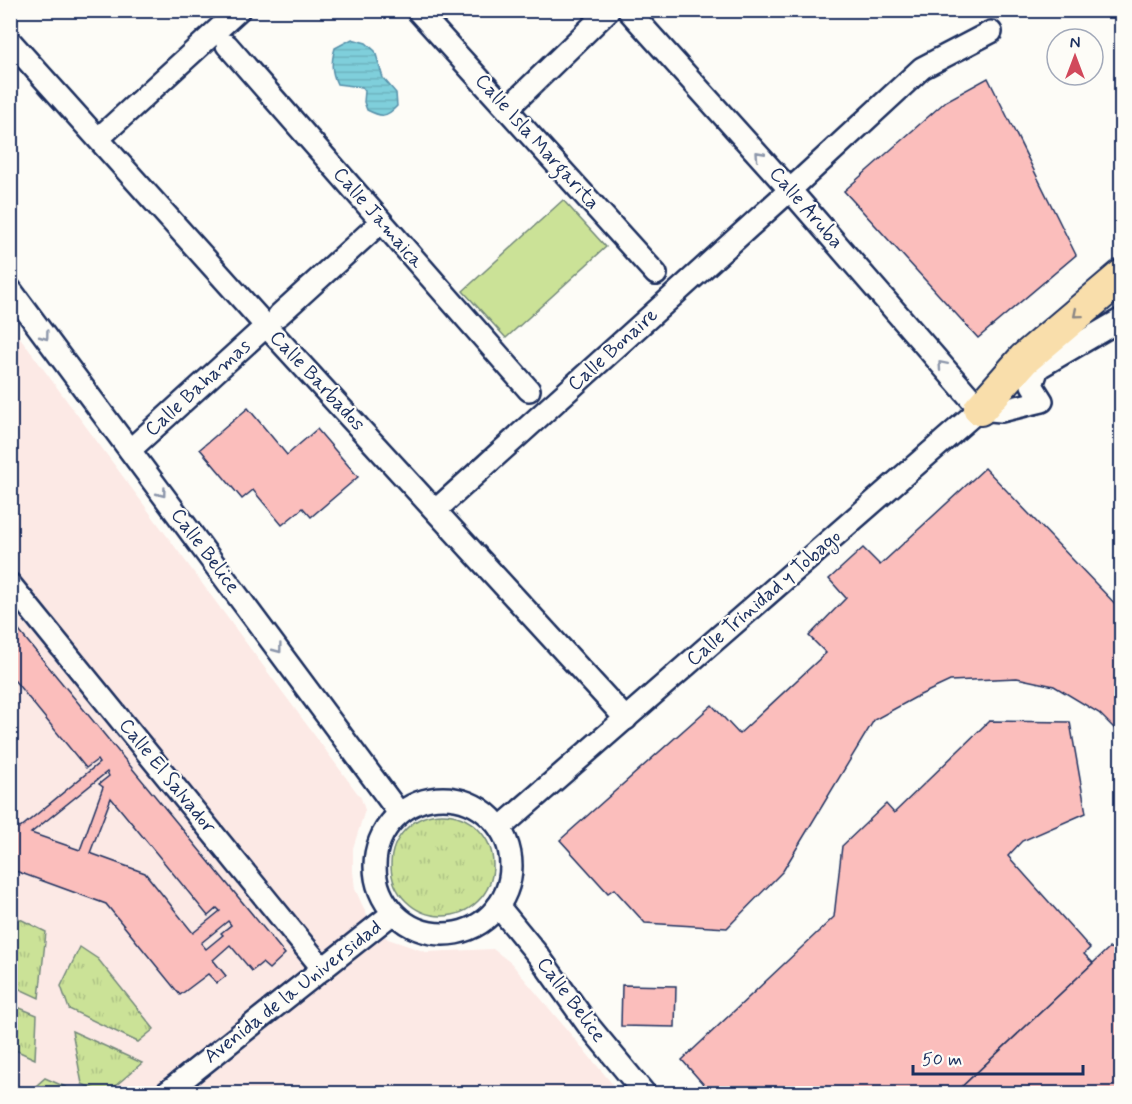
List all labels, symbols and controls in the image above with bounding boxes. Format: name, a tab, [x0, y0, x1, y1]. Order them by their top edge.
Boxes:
north arrow	[1045, 27, 1105, 87]
text: N	[1070, 33, 1080, 54]
street label: Calle Isla Margarita	[467, 68, 605, 217]
one-way arrow	[755, 151, 766, 162]
street label: Calle Aruba	[763, 161, 849, 255]
street label: Calle Jamaica	[327, 162, 430, 275]
street label: Calle Bonaire	[562, 302, 664, 398]
one-way arrow	[1073, 307, 1084, 318]
street label: Calle Barbados	[263, 325, 371, 437]
one-way arrow	[38, 330, 49, 341]
street label: Calle Bahamas	[139, 333, 257, 443]
one-way arrow	[939, 361, 950, 372]
one-way arrow	[154, 486, 165, 497]
street label: Calle Belice	[164, 503, 246, 599]
street label: Calle Trinidad y Tobago	[681, 523, 848, 674]
one-way arrow	[271, 643, 282, 654]
street label: Calle El Salvador	[112, 713, 222, 840]
street label: Avenida de la Universidad	[198, 914, 388, 1070]
street label: Calle Belice	[530, 952, 612, 1048]
scale bar	[913, 1038, 1082, 1076]
text: 50 m	[922, 1048, 962, 1072]

